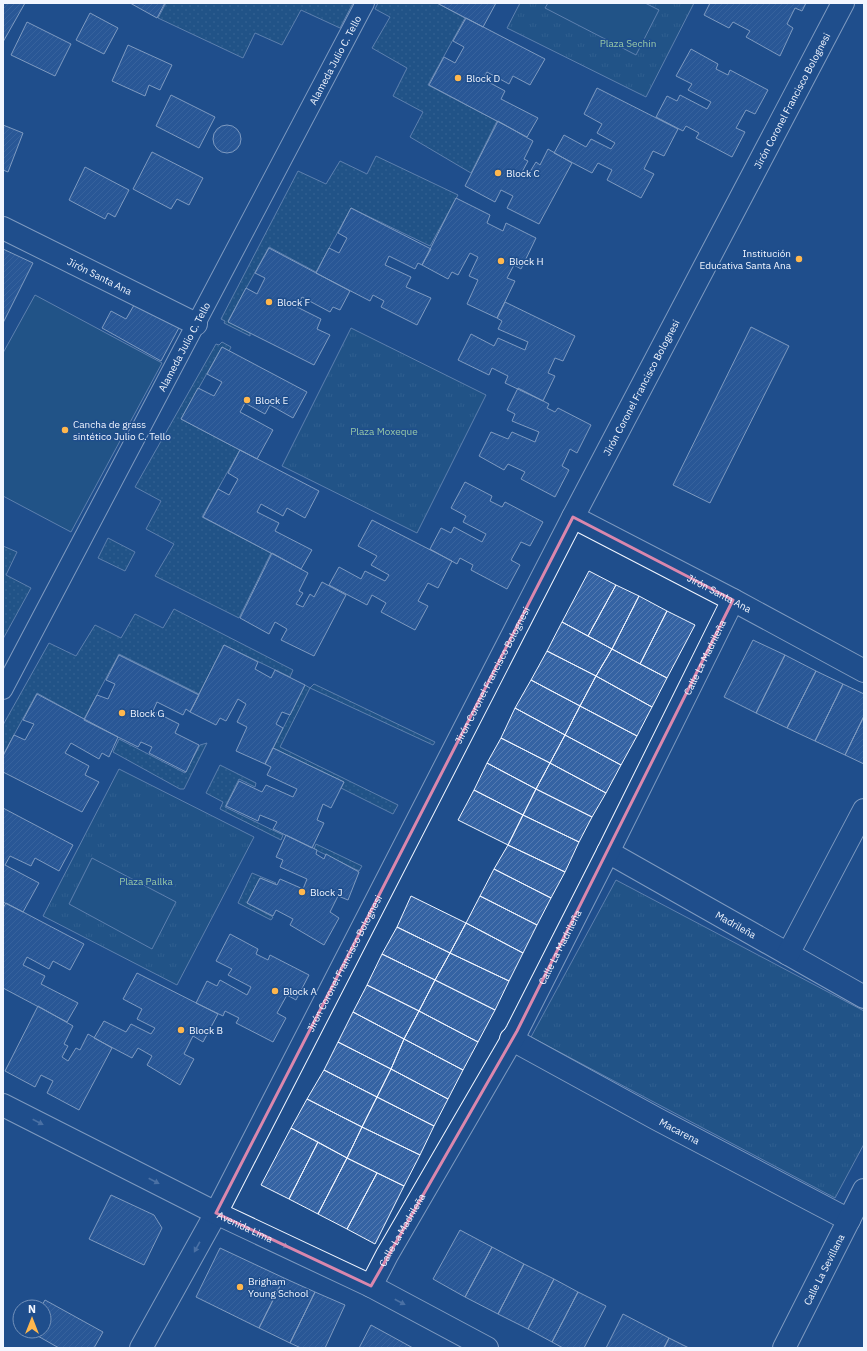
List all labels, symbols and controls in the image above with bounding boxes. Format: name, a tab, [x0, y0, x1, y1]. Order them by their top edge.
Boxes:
street label: Alameda Julio C. Tello	[306, 13, 364, 107]
street label: Jirón Coronel Francisco Bolognesi	[751, 30, 833, 171]
park label: Plaza Sechin	[600, 37, 656, 50]
place label: Block D	[466, 72, 501, 85]
marker: Block D	[453, 73, 463, 83]
place label: Block C	[506, 167, 540, 180]
marker: Block C	[493, 168, 503, 178]
place label: Institución Educativa Santa Ana	[699, 247, 792, 272]
marker: Institución Educativa Santa Ana	[794, 254, 804, 264]
street label: Jirón Santa Ana	[65, 255, 135, 298]
place label: Block H	[509, 255, 544, 268]
marker: Block H	[496, 256, 506, 266]
place label: Block F	[277, 296, 311, 309]
marker: Block F	[264, 297, 274, 307]
street label: Alameda Julio C. Tello	[155, 299, 213, 394]
street label: Jirón Coronel Francisco Bolognesi	[600, 317, 682, 458]
place label: Block E	[255, 394, 289, 407]
marker: Block E	[242, 395, 252, 405]
place label: Cancha de grass sintético Julio C. Tello	[73, 418, 171, 443]
marker: Cancha de grass sintético Julio C. Tello	[60, 425, 70, 435]
park label: Plaza Moxeque	[350, 425, 418, 438]
street label: Jirón Santa Ana	[685, 571, 754, 616]
street label: Jirón Coronel Francisco Bolognesi	[451, 604, 532, 746]
street label: Calle La Madrileña	[680, 617, 729, 697]
place label: Block G	[130, 707, 165, 720]
marker: Block G	[117, 708, 127, 718]
park label: Plaza Pallka	[119, 875, 174, 888]
place label: Block J	[310, 886, 343, 899]
marker: Block J	[297, 887, 307, 897]
street label: Jirón Coronel Francisco Bolognesi	[304, 893, 385, 1034]
street label: Calle La Madrileña	[535, 907, 584, 987]
street label: Madrileña	[713, 908, 759, 941]
place label: Block A	[283, 985, 318, 998]
marker: Block A	[270, 986, 280, 996]
place label: Block B	[189, 1024, 223, 1037]
marker: Block B	[176, 1025, 186, 1035]
street label: Macarena	[657, 1115, 703, 1147]
one-way arrow	[32, 1119, 43, 1125]
one-way arrow	[148, 1178, 159, 1184]
street label: Calle La Madrileña	[376, 1190, 428, 1269]
street label: Avenida Lima	[215, 1208, 276, 1246]
street label: Calle La Sevillana	[800, 1231, 847, 1307]
one-way arrow	[194, 1241, 200, 1253]
one-way arrow	[277, 1242, 288, 1248]
place label: Brigham Young School	[248, 1275, 309, 1300]
marker: Brigham Young School	[235, 1282, 245, 1292]
north arrow	[12, 1299, 52, 1339]
one-way arrow	[394, 1299, 405, 1305]
text: N	[28, 1302, 36, 1316]

